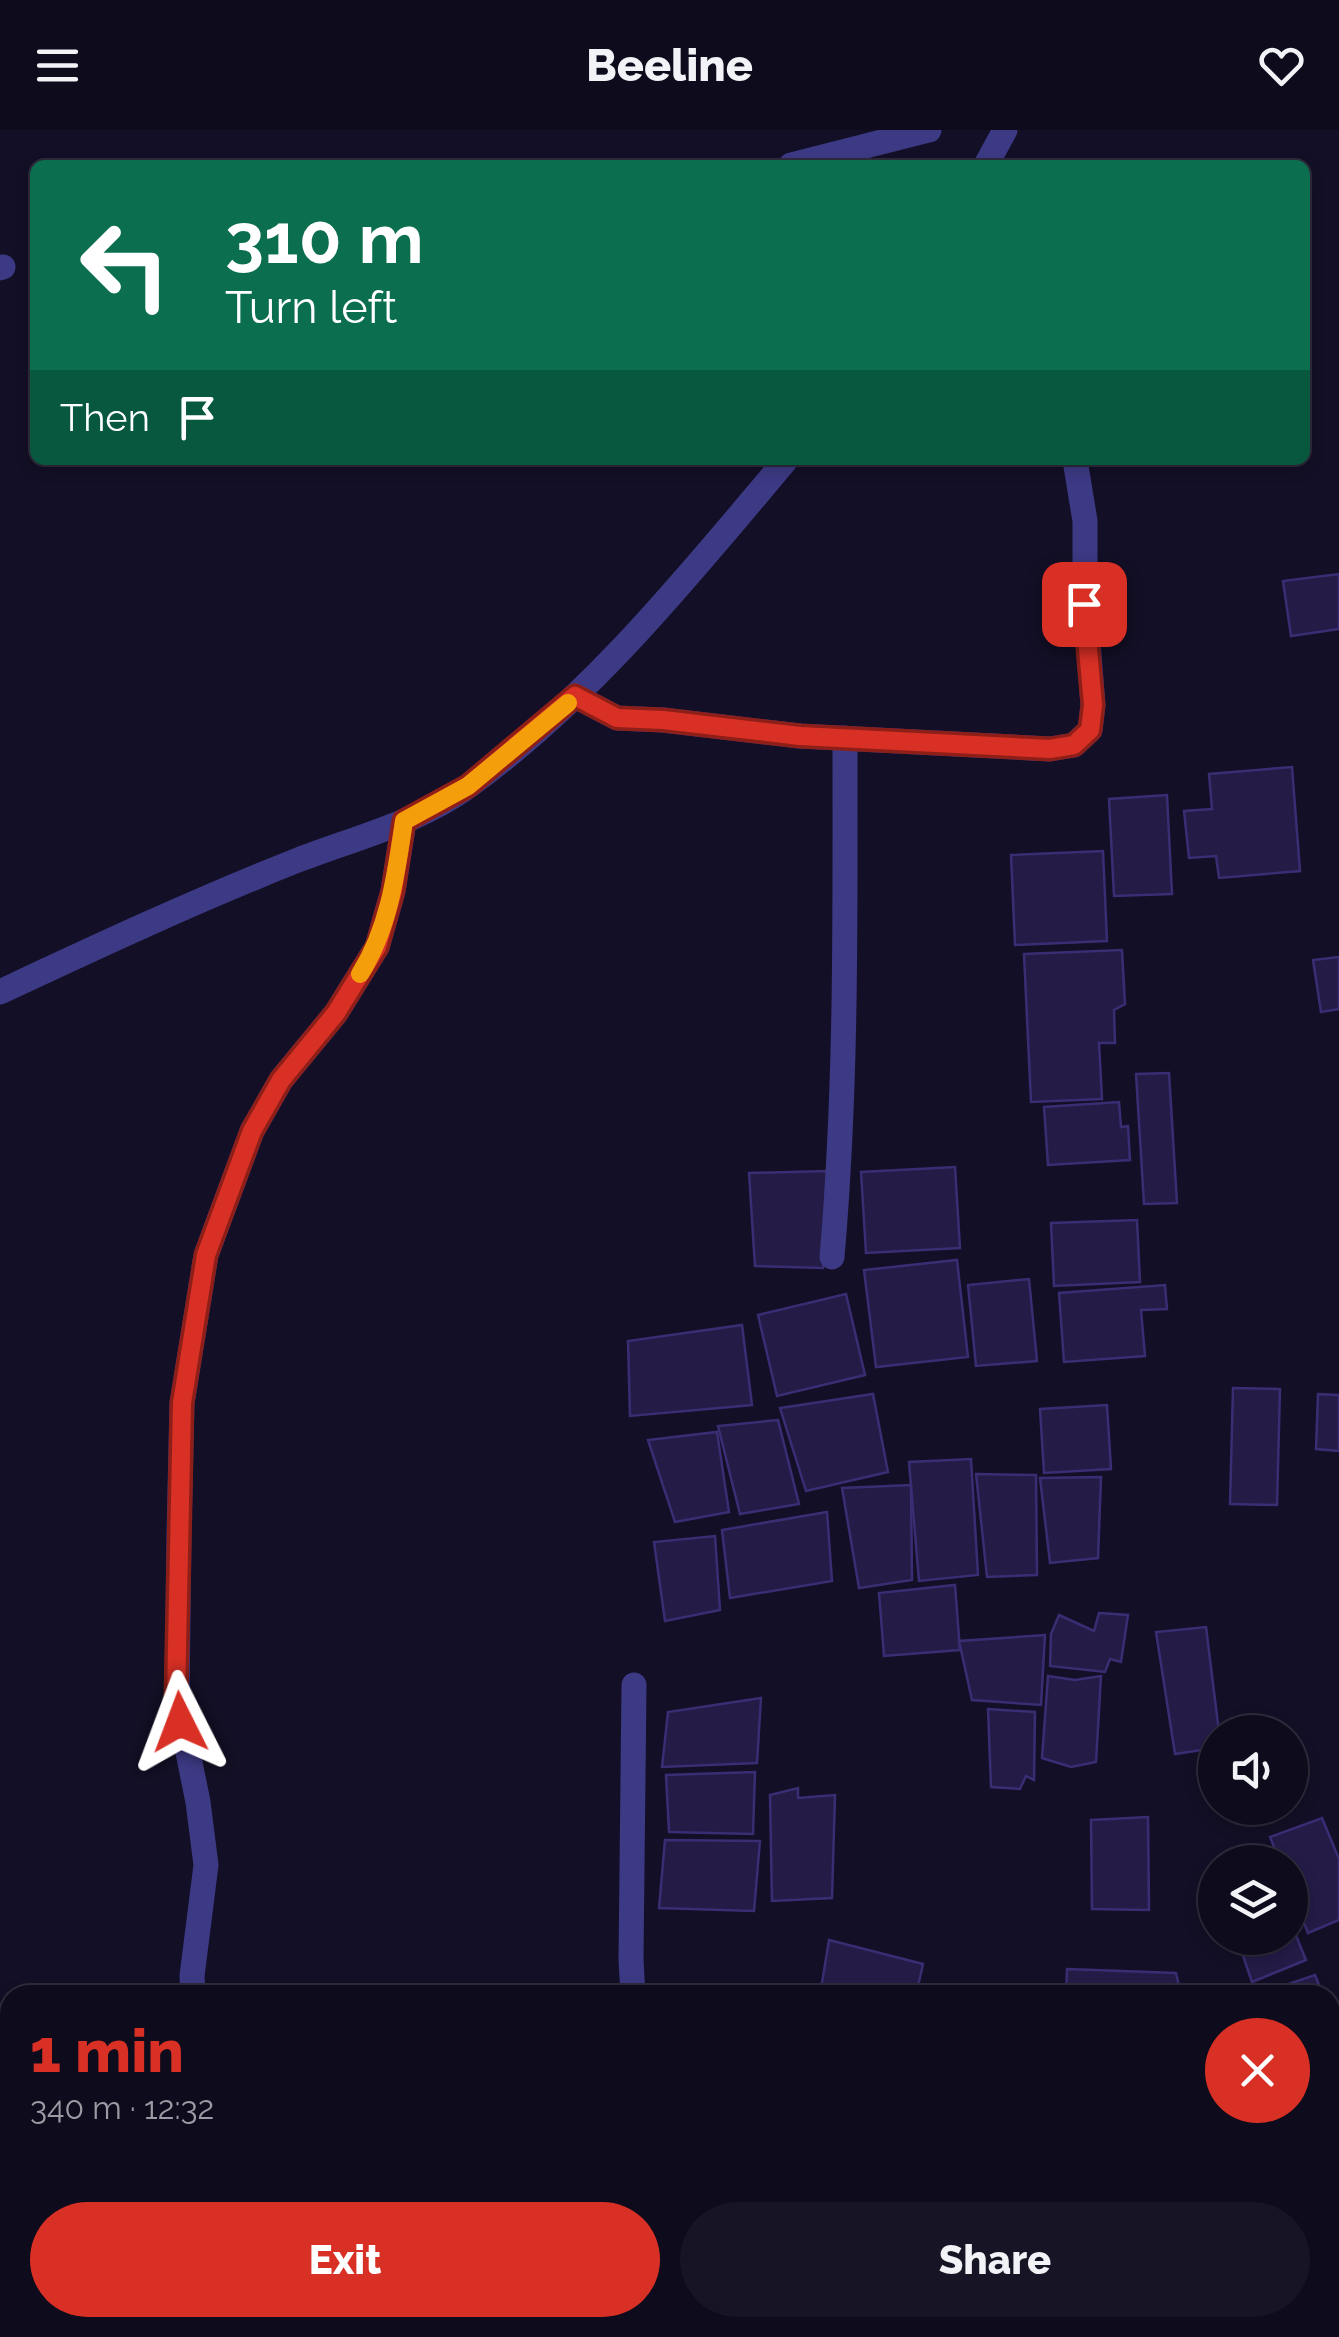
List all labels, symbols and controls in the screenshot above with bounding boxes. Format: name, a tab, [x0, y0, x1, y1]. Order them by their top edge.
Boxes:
icon: menu	[30, 38, 85, 93]
icon: heart	[1254, 38, 1309, 93]
text: Beeline	[586, 39, 753, 92]
text: 310 m	[225, 197, 424, 279]
icon: left	[60, 200, 190, 330]
text: Turn left	[225, 281, 397, 334]
icon: arrive	[170, 390, 225, 445]
text: Then	[60, 395, 150, 440]
pin	[1042, 562, 1127, 647]
icon: arrive	[1057, 577, 1112, 632]
position arrow	[128, 1670, 232, 1774]
map controls	[1198, 1715, 1308, 1955]
button: sound	[1198, 1715, 1308, 1825]
button: layers	[1198, 1845, 1308, 1955]
text: 1 min	[30, 2016, 184, 2086]
button: close	[1205, 2018, 1310, 2123]
text: 340 m · 12:32	[30, 2089, 214, 2126]
button: Exit	[30, 2202, 660, 2317]
button: Share	[680, 2202, 1310, 2317]

